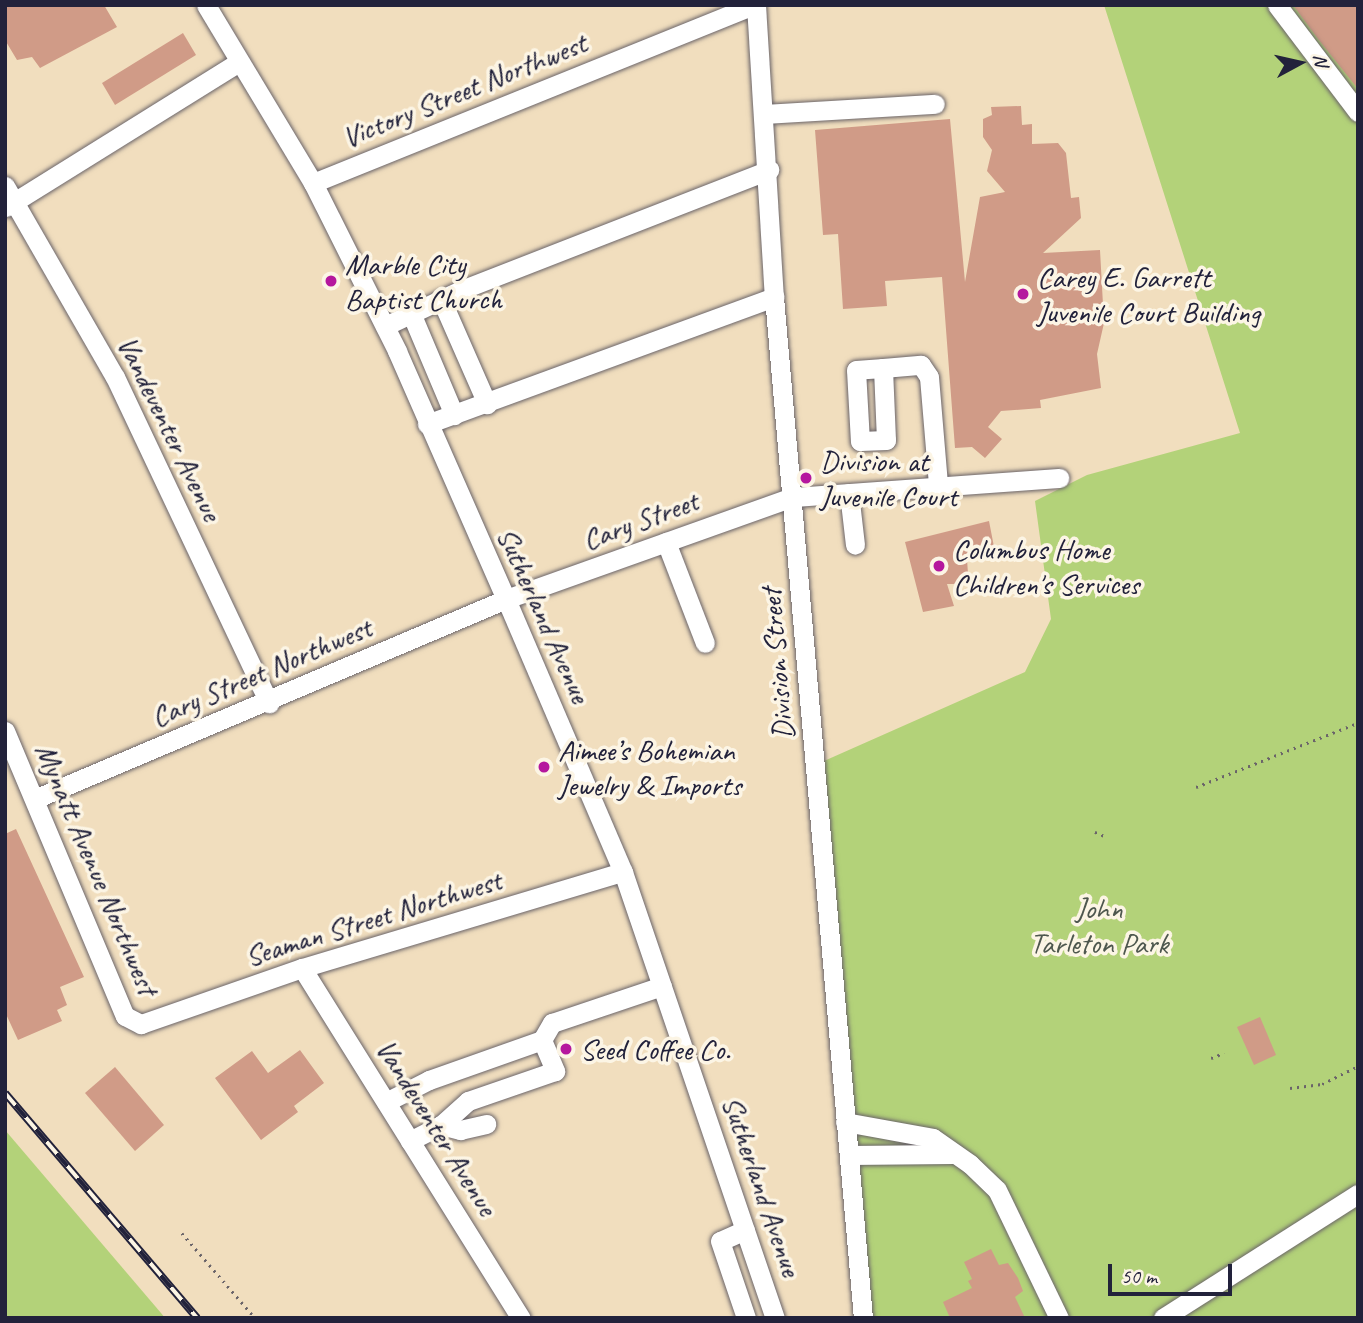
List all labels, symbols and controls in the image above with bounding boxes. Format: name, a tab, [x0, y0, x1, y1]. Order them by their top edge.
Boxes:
street label: Victory Street Northwest	[336, 24, 592, 156]
north arrow	[1265, 28, 1335, 98]
text: N	[1308, 53, 1333, 68]
place label: Marble City Baptist Church	[345, 246, 503, 316]
place label: Carey E. Garrett Juvenile Court Building	[1037, 259, 1260, 330]
marker: Marble City Baptist Church	[323, 273, 339, 289]
marker: Carey E. Garrett Juvenile Court Building	[1015, 286, 1031, 302]
street label: Vandeventer Avenue	[110, 330, 230, 526]
place label: Division at Juvenile Court	[820, 443, 957, 514]
marker: Division at Juvenile Court	[798, 470, 814, 486]
street label: Cary Street	[577, 482, 703, 558]
street label: Sutherland Avenue	[489, 522, 599, 708]
place label: Columbus Home Children's Services	[953, 531, 1140, 602]
marker: Columbus Home Children's Services	[931, 558, 947, 574]
street label: Division Street	[752, 587, 802, 741]
street label: Cary Street Northwest	[145, 609, 377, 735]
place label: Aimee’s Bohemian Jewelry & Imports	[558, 732, 741, 802]
street label: Mynatt Avenue Northwest	[28, 738, 166, 1000]
marker: Aimee’s Bohemian Jewelry & Imports	[536, 759, 552, 775]
street label: Seaman Street Northwest	[240, 862, 506, 974]
park label: John Tarleton Park	[1030, 890, 1168, 960]
place label: Seed Coffee Co.	[580, 1031, 730, 1067]
street label: Vandeventer Avenue	[368, 1032, 506, 1222]
marker: Seed Coffee Co.	[558, 1041, 574, 1057]
street label: Sutherland Avenue	[714, 1091, 810, 1281]
scale bar	[1111, 1250, 1235, 1294]
text: 50 m	[1121, 1263, 1157, 1289]

